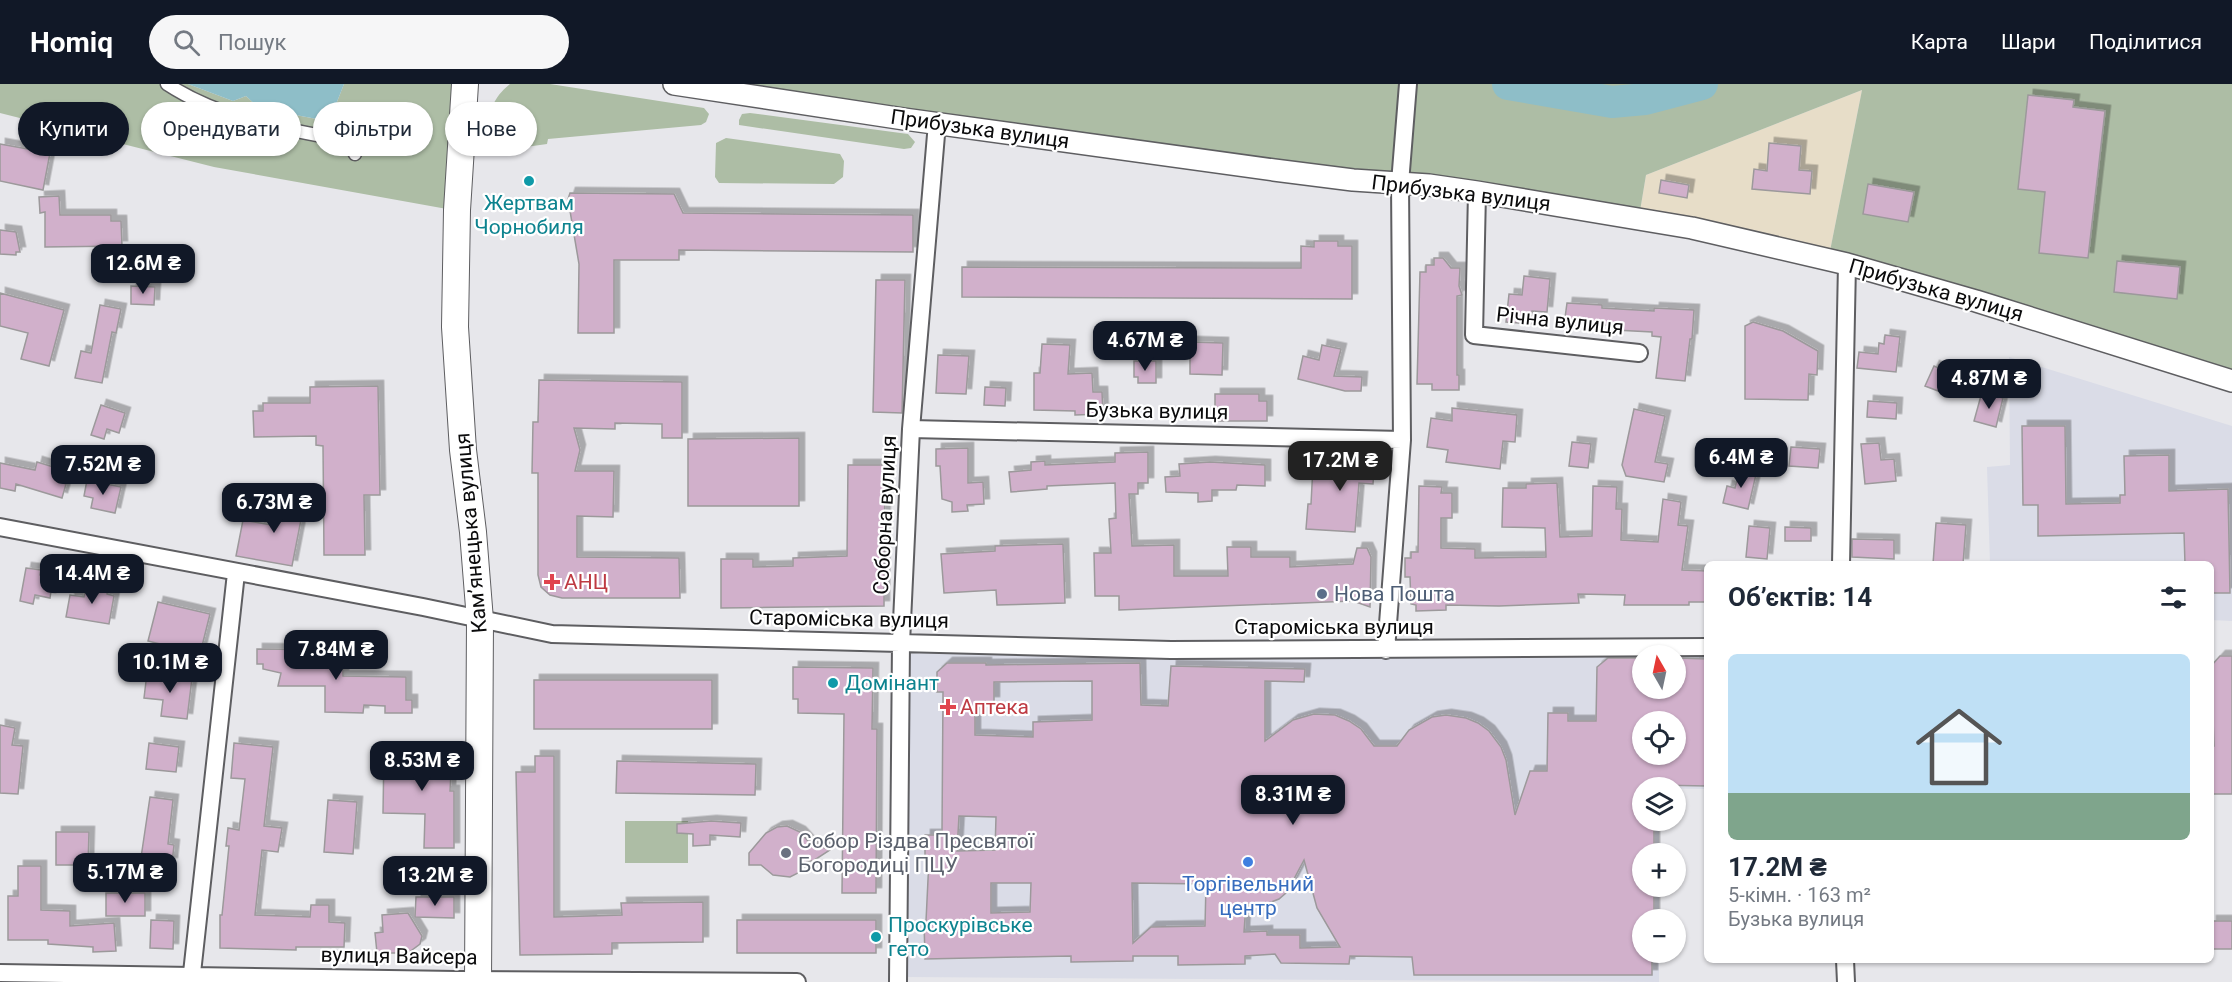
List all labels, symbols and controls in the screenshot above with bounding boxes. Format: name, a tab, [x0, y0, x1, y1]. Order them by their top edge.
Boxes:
search box	[149, 15, 569, 69]
text: Homiq	[30, 26, 113, 59]
icon: search	[170, 26, 203, 59]
text: Пошук	[218, 30, 286, 55]
text: Карта	[1911, 30, 1968, 54]
text: Шари	[2001, 30, 2056, 54]
text: Поділитися	[2089, 30, 2202, 54]
chip: Купити	[18, 102, 129, 156]
chip: Орендувати	[141, 102, 301, 156]
chip: Фільтри	[313, 102, 433, 156]
chip: Нове	[445, 102, 537, 156]
street label: Прибузька вулиця	[889, 105, 1071, 153]
street label: Прибузька вулиця	[1370, 170, 1552, 216]
marker: Жертвам Чорнобиля	[522, 174, 536, 188]
place label: Жертвам Чорнобиля	[474, 191, 584, 239]
pin: 12.6M ₴	[88, 244, 198, 295]
text: 12.6M ₴	[105, 251, 181, 275]
street label: Прибузька вулиця	[1846, 254, 2026, 326]
street label: Річна вулиця	[1495, 302, 1625, 340]
pin: 4.67M ₴	[1090, 321, 1200, 372]
text: 4.67M ₴	[1107, 328, 1183, 352]
pin: 4.87M ₴	[1934, 359, 2044, 410]
text: 4.87M ₴	[1951, 366, 2027, 390]
street label: Бузька вулиця	[1085, 398, 1229, 424]
street label: Камʼянецька вулиця	[450, 432, 492, 634]
street label: Соборна вулиця	[869, 435, 901, 595]
pin: 6.4M ₴	[1692, 438, 1790, 489]
pin: 17.2M ₴	[1285, 441, 1395, 492]
pin: 7.52M ₴	[48, 445, 158, 496]
text: 6.4M ₴	[1709, 445, 1773, 469]
text: 17.2M ₴	[1302, 448, 1378, 472]
text: 7.52M ₴	[65, 452, 141, 476]
pin: 6.73M ₴	[219, 483, 329, 534]
text: 6.73M ₴	[236, 490, 312, 514]
pin: 14.4M ₴	[37, 554, 147, 605]
text: 14.4M ₴	[54, 561, 130, 585]
place label: АНЦ	[564, 570, 608, 594]
marker: АНЦ	[545, 575, 559, 589]
icon: filters	[2157, 581, 2190, 614]
place label: Нова Пошта	[1334, 582, 1455, 606]
text: Об’єктів: 14	[1728, 582, 1872, 612]
marker: Нова Пошта	[1315, 587, 1329, 601]
street label: Староміська вулиця	[749, 605, 949, 633]
street label: Староміська вулиця	[1234, 615, 1434, 639]
pin: 7.84M ₴	[281, 630, 391, 681]
text: 7.84M ₴	[298, 637, 374, 661]
pin: 10.1M ₴	[115, 643, 225, 694]
north arrow	[1632, 645, 1686, 699]
map controls	[1632, 645, 1686, 963]
text: 10.1M ₴	[132, 650, 208, 674]
place label: Домінант	[845, 671, 939, 695]
marker: Домінант	[826, 676, 840, 690]
icon: home	[1905, 693, 2013, 801]
place label: Аптека	[960, 695, 1029, 719]
marker: Аптека	[941, 700, 955, 714]
button: locate	[1632, 711, 1686, 765]
pin: 8.53M ₴	[367, 741, 477, 792]
text: 8.53M ₴	[384, 748, 460, 772]
pin: 8.31M ₴	[1238, 775, 1348, 826]
button: layers	[1632, 777, 1686, 831]
text: 8.31M ₴	[1255, 782, 1331, 806]
place label: Собор Різдва Пресвятої Богородиці ПЦУ	[798, 829, 1035, 877]
button: +	[1632, 843, 1686, 897]
marker: Собор Різдва Пресвятої Богородиці ПЦУ	[779, 846, 793, 860]
text: 17.2M ₴	[1728, 852, 1827, 882]
pin: 5.17M ₴	[70, 853, 180, 904]
marker: Торгівельний центр	[1241, 855, 1255, 869]
pin: 13.2M ₴	[380, 856, 490, 907]
text: 5.17M ₴	[87, 860, 163, 884]
text: 13.2M ₴	[397, 863, 473, 887]
place label: Торгівельний центр	[1182, 872, 1314, 920]
text: 5-кімн. · 163 m²	[1728, 883, 1871, 907]
text: Бузька вулиця	[1728, 907, 1864, 931]
button: −	[1632, 909, 1686, 963]
place label: Проскурівське гето	[888, 913, 1033, 961]
marker: Проскурівське гето	[869, 930, 883, 944]
street label: вулиця Вайсера	[320, 943, 478, 969]

